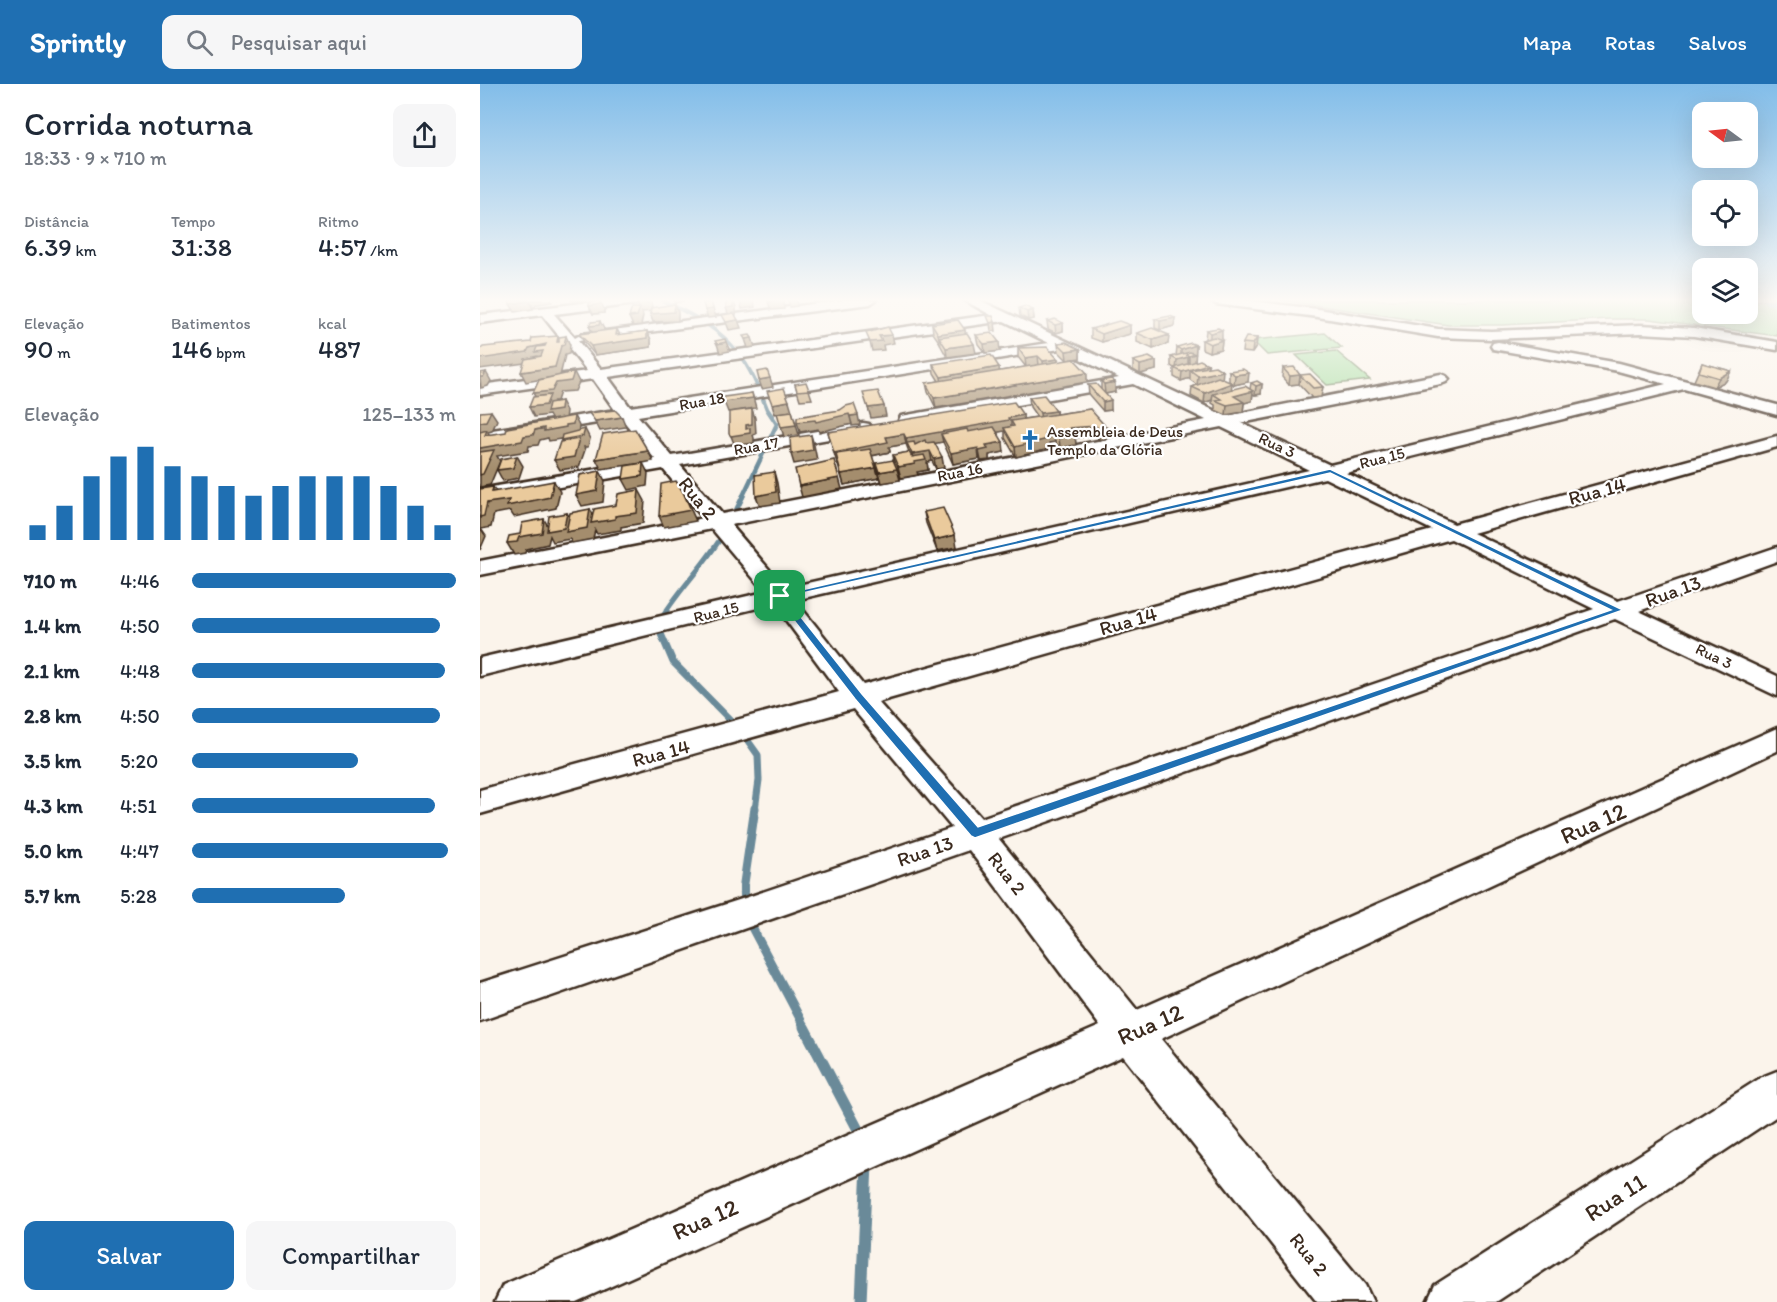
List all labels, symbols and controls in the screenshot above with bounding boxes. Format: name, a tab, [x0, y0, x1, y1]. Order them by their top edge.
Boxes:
search box	[162, 15, 582, 69]
text: Sprintly	[30, 25, 126, 59]
icon: search	[183, 26, 216, 59]
text: Pesquisar aqui	[231, 29, 367, 56]
text: Mapa	[1523, 30, 1572, 55]
text: Rotas	[1605, 30, 1655, 55]
text: Salvos	[1688, 30, 1747, 55]
north arrow	[1692, 102, 1758, 168]
map controls	[1692, 102, 1758, 324]
text: Corrida noturna	[24, 104, 253, 143]
button: share	[393, 104, 456, 167]
text: 18:33 · 9 × 710 m	[24, 146, 167, 170]
button: locate	[1692, 180, 1758, 246]
text: Distância	[24, 212, 89, 231]
text: Tempo	[171, 212, 216, 231]
text: Ritmo	[318, 212, 359, 231]
text: 6.39	[24, 231, 72, 263]
text: 31:38	[171, 231, 232, 263]
text: 4:57	[318, 231, 367, 263]
text: km	[72, 241, 97, 260]
text: /km	[367, 241, 398, 260]
button: layers	[1692, 258, 1758, 324]
text: Elevação	[24, 314, 84, 333]
text: Batimentos	[171, 314, 251, 333]
text: kcal	[318, 314, 346, 333]
text: 90	[24, 333, 54, 365]
text: 146	[171, 333, 212, 365]
text: 487	[318, 333, 361, 365]
text: m	[54, 343, 71, 362]
text: bpm	[212, 343, 246, 362]
street label: Rua 18	[678, 388, 727, 414]
text: Elevação	[24, 402, 99, 426]
text: 125–133 m	[362, 402, 456, 426]
place label: Assembleia de Deus Templo da Glória	[1047, 422, 1183, 459]
church icon: Assembleia de Deus Templo da Glória	[1018, 428, 1042, 452]
street label: Rua 3	[1255, 428, 1299, 462]
street label: Rua 17	[732, 433, 780, 459]
street label: Rua 15	[1357, 443, 1407, 473]
street label: Rua 16	[936, 458, 984, 486]
street label: Rua 2	[674, 472, 723, 525]
street label: Rua 14	[1566, 472, 1628, 510]
text: 710 m	[24, 569, 77, 593]
text: 4:46	[120, 569, 160, 593]
pin	[754, 570, 805, 621]
street label: Rua 13	[1642, 570, 1704, 612]
icon: arrive	[763, 579, 796, 612]
street label: Rua 15	[691, 597, 741, 627]
street label: Rua 14	[1096, 601, 1160, 641]
text: 1.4 km	[24, 614, 81, 638]
text: 4:50	[120, 614, 160, 638]
street label: Rua 3	[1692, 639, 1736, 673]
text: 2.1 km	[24, 659, 80, 683]
text: 4:48	[120, 659, 160, 683]
text: 2.8 km	[24, 704, 81, 728]
text: 4:50	[120, 704, 160, 728]
street label: Rua 14	[630, 734, 692, 772]
text: 3.5 km	[24, 749, 81, 773]
text: 5:20	[120, 749, 158, 773]
text: 4.3 km	[24, 794, 83, 818]
text: 4:51	[120, 794, 157, 818]
street label: Rua 12	[1556, 796, 1631, 850]
street label: Rua 13	[894, 830, 956, 872]
text: 5.0 km	[24, 839, 83, 863]
text: 4:47	[120, 839, 159, 863]
street label: Rua 2	[983, 847, 1032, 900]
text: 5.7 km	[24, 884, 80, 908]
text: 5:28	[120, 884, 157, 908]
street label: Rua 12	[1113, 997, 1188, 1051]
street label: Rua 11	[1579, 1167, 1651, 1227]
street label: Rua 12	[668, 1192, 743, 1246]
button: Salvar	[24, 1221, 234, 1290]
button: Compartilhar	[246, 1221, 456, 1290]
street label: Rua 2	[1285, 1228, 1334, 1281]

